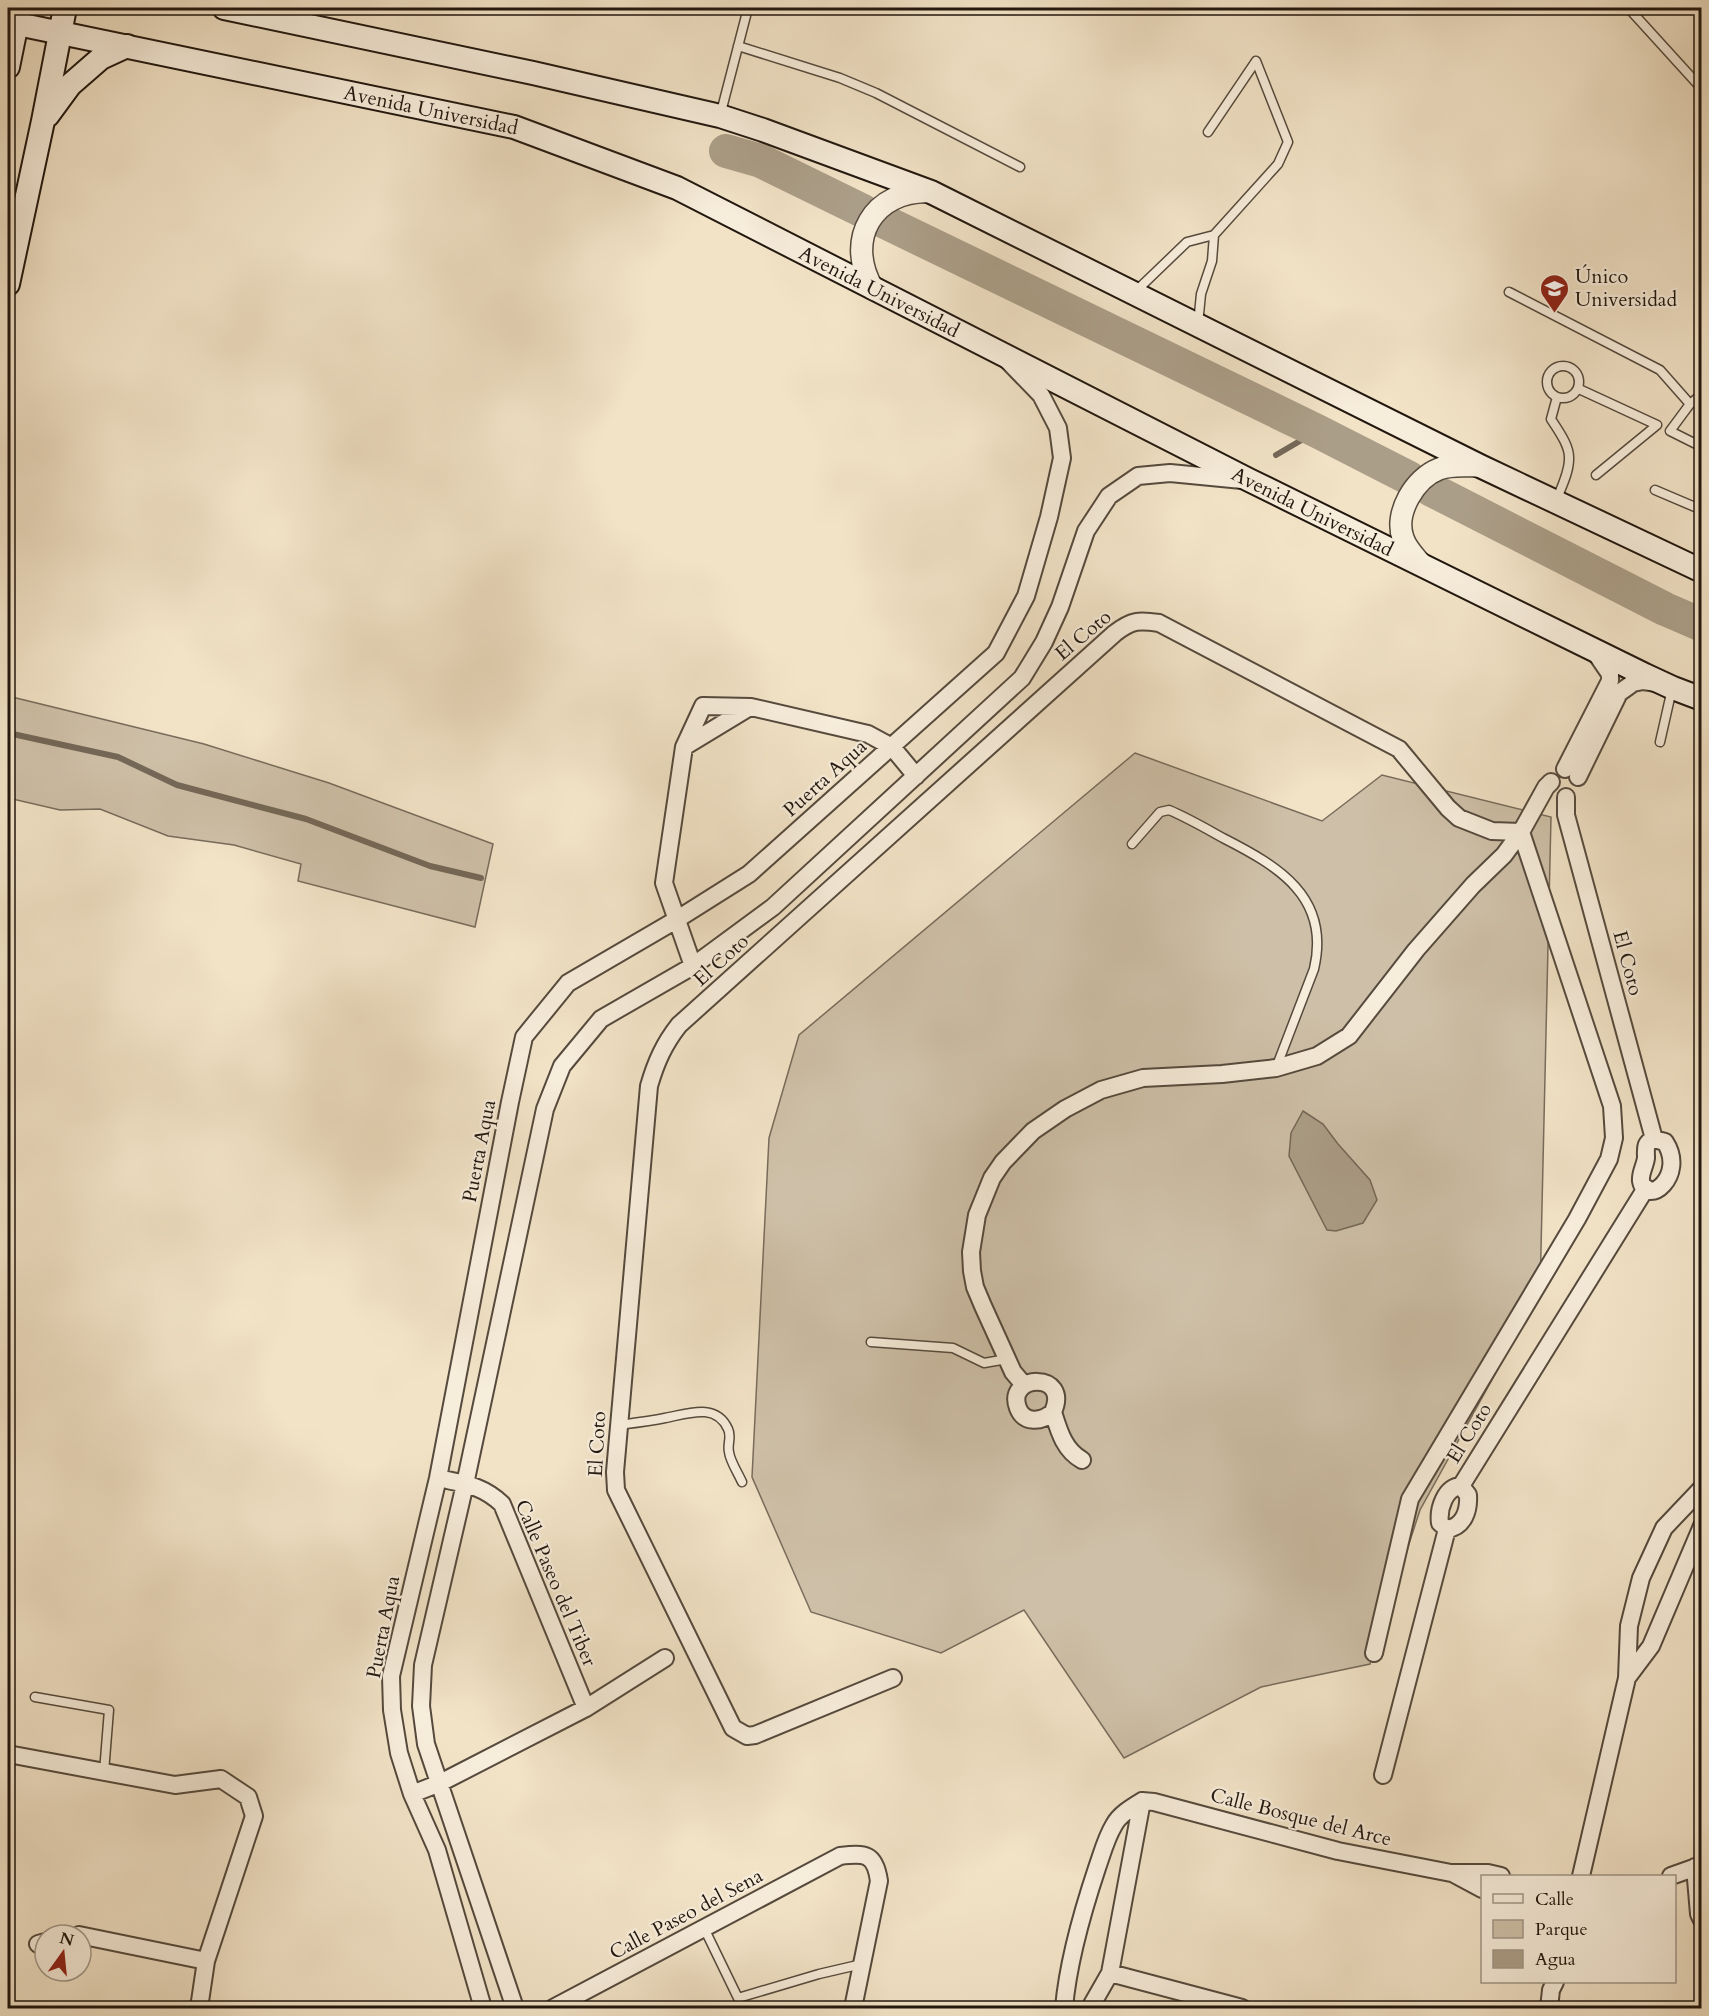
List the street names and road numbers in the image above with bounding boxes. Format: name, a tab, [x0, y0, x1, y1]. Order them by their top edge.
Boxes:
street label: Avenida Universidad	[341, 79, 521, 141]
street label: Avenida Universidad	[794, 239, 965, 344]
street label: Avenida Universidad	[1227, 460, 1398, 563]
street label: El Coto	[1049, 603, 1117, 667]
street label: Puerta Aqua	[777, 733, 873, 823]
street label: El Coto	[687, 928, 755, 992]
street label: El Coto	[1606, 928, 1650, 999]
street label: Puerta Aqua	[456, 1097, 502, 1205]
street label: El Coto	[1440, 1398, 1498, 1468]
street label: El Coto	[582, 1410, 612, 1478]
street label: Calle Paseo del Tiber	[509, 1496, 604, 1671]
street label: Puerta Aqua	[360, 1573, 406, 1681]
street label: Calle Bosque del Arce	[1208, 1781, 1394, 1853]
street label: Calle Paseo del Sena	[604, 1862, 768, 1966]

